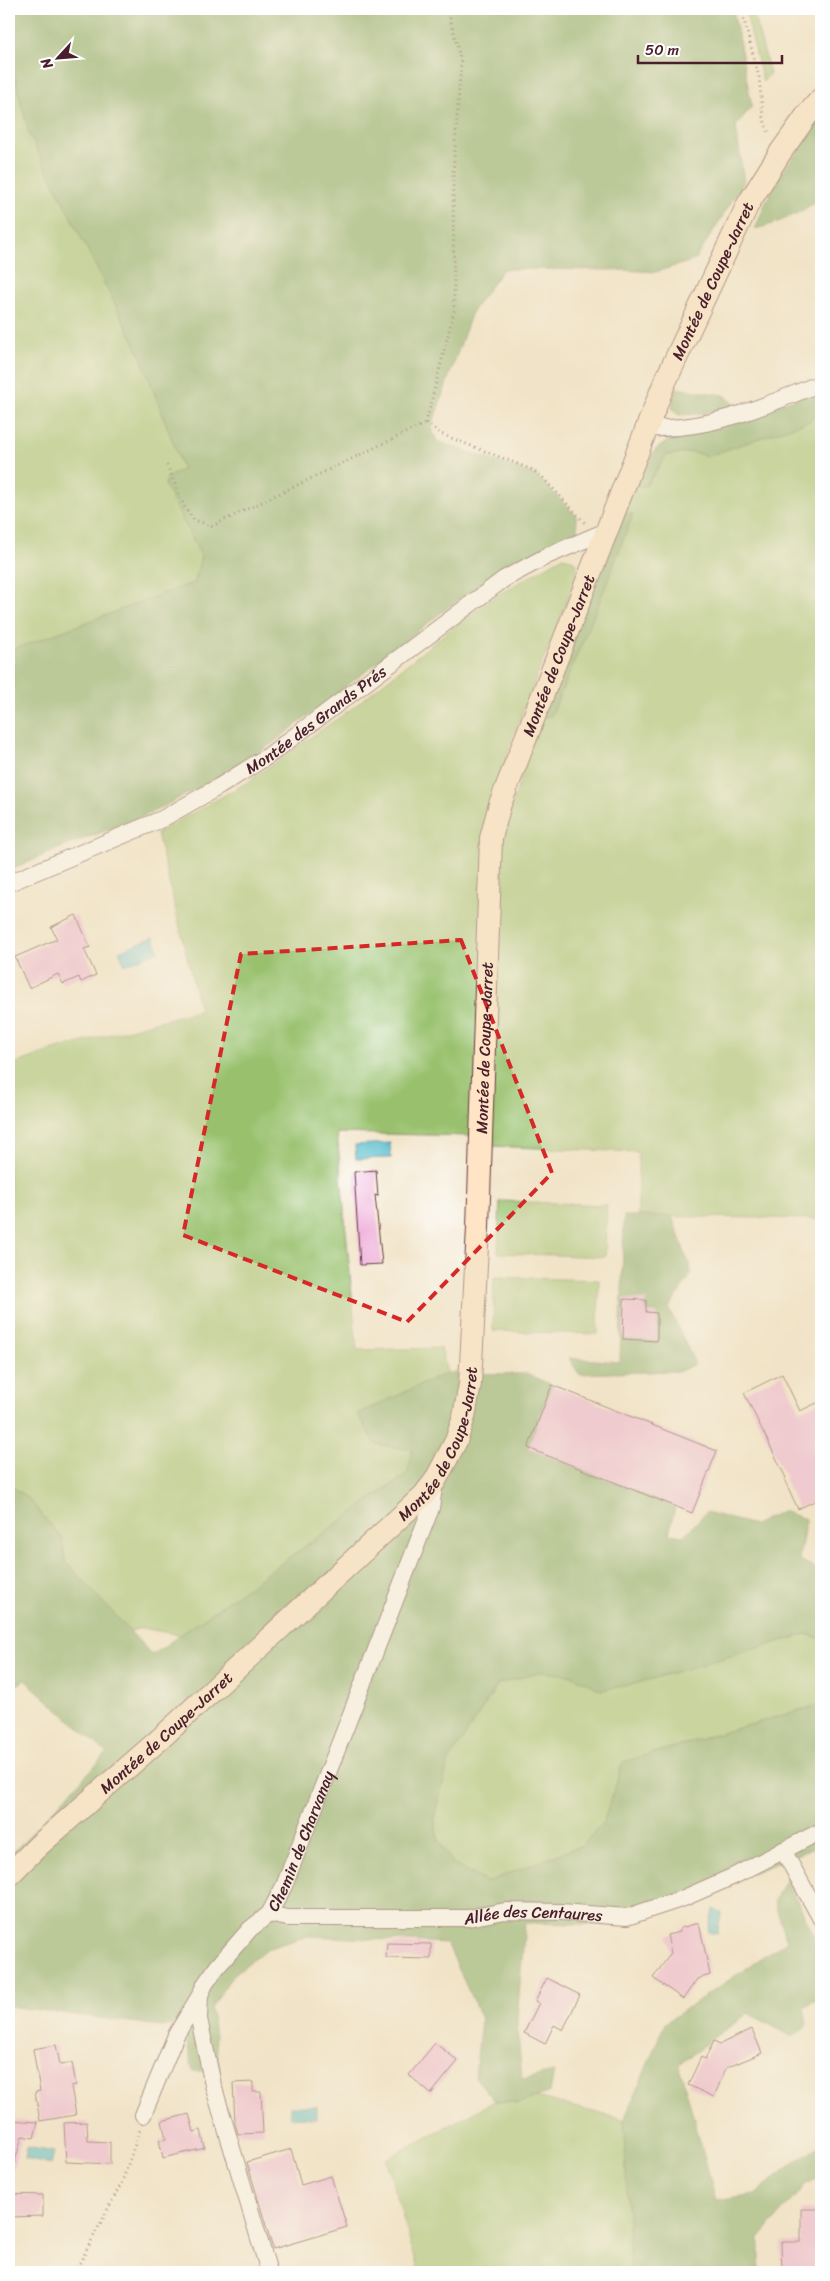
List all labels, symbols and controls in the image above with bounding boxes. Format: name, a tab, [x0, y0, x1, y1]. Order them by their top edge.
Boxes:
north arrow	[32, 32, 82, 82]
scale bar	[638, 32, 781, 64]
text: 50 m	[645, 37, 680, 63]
text: N	[33, 53, 61, 74]
street label: Montée de Coupe-Jarret	[663, 197, 762, 365]
street label: Montée de Coupe-Jarret	[514, 570, 603, 741]
street label: Montée des Grands Prés	[239, 657, 393, 782]
street label: Montée de Coupe-Jarret	[467, 961, 502, 1134]
street label: Montée de Coupe-Jarret	[390, 1366, 486, 1528]
street label: Montée de Coupe-Jarret	[93, 1664, 240, 1801]
street label: Chemin de Charvanay	[259, 1765, 343, 1917]
street label: Allée des Centaures	[460, 1897, 604, 1934]

